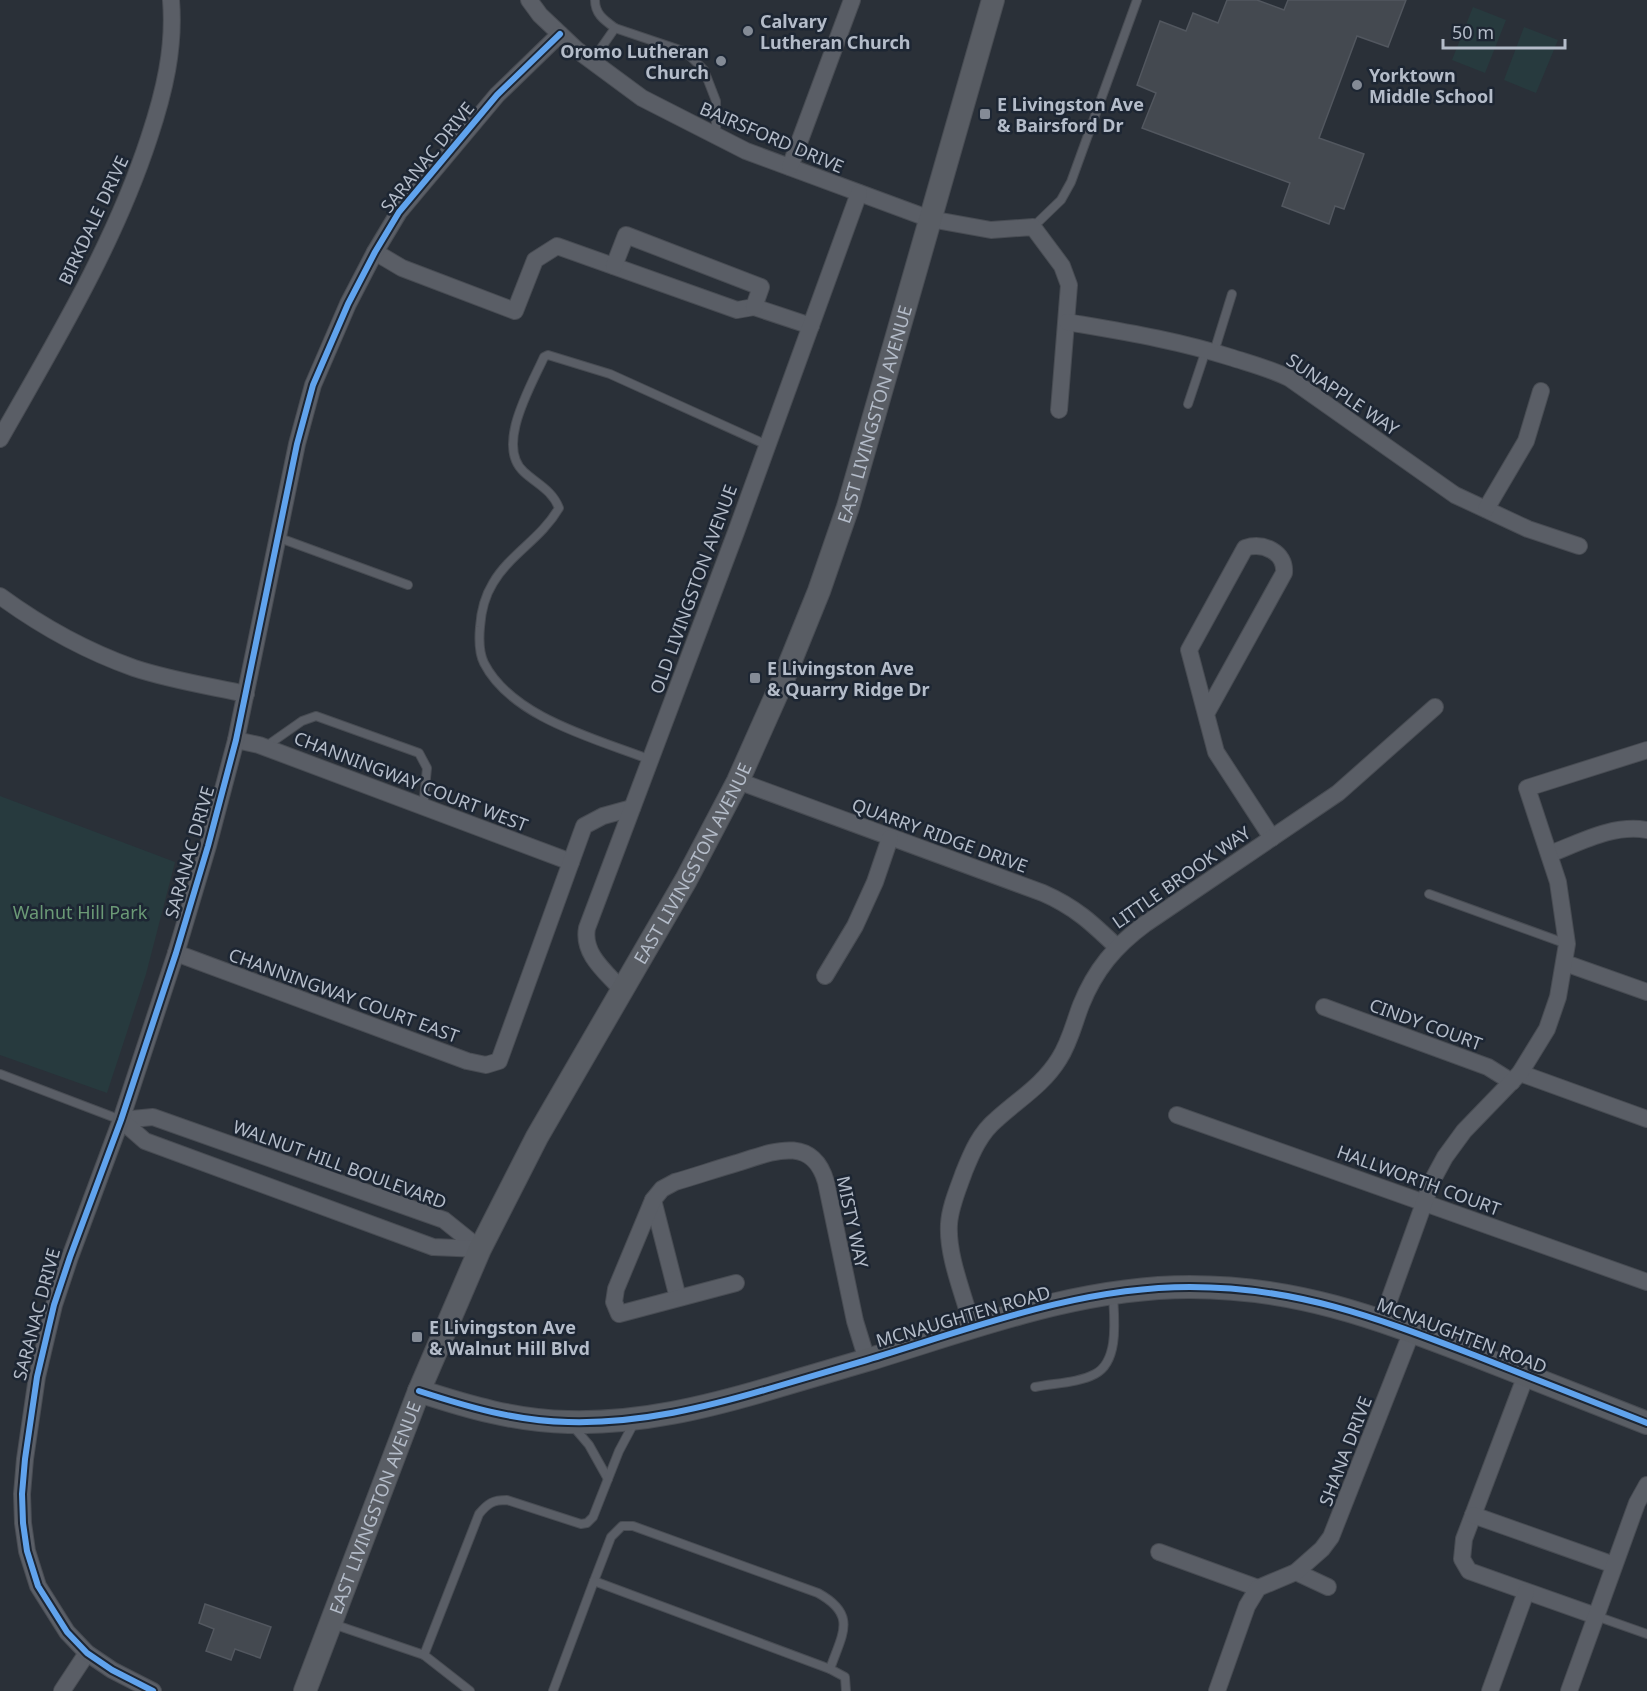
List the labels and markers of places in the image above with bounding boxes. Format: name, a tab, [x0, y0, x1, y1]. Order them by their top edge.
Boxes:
place label: Calvary Lutheran Church	[760, 9, 911, 54]
marker: Calvary Lutheran Church	[741, 24, 755, 38]
place label: Oromo Lutheran Church	[560, 39, 709, 84]
marker: Oromo Lutheran Church	[714, 54, 728, 68]
place label: Yorktown Middle School	[1369, 63, 1494, 108]
marker: Yorktown Middle School	[1350, 78, 1364, 92]
place label: E Livingston Ave & Bairsford Dr	[997, 92, 1144, 137]
marker: E Livingston Ave & Bairsford Dr	[978, 107, 992, 121]
place label: E Livingston Ave & Quarry Ridge Dr	[767, 656, 930, 701]
marker: E Livingston Ave & Quarry Ridge Dr	[748, 671, 762, 685]
place label: E Livingston Ave & Walnut Hill Blvd	[429, 1315, 590, 1360]
marker: E Livingston Ave & Walnut Hill Blvd	[410, 1330, 424, 1344]

